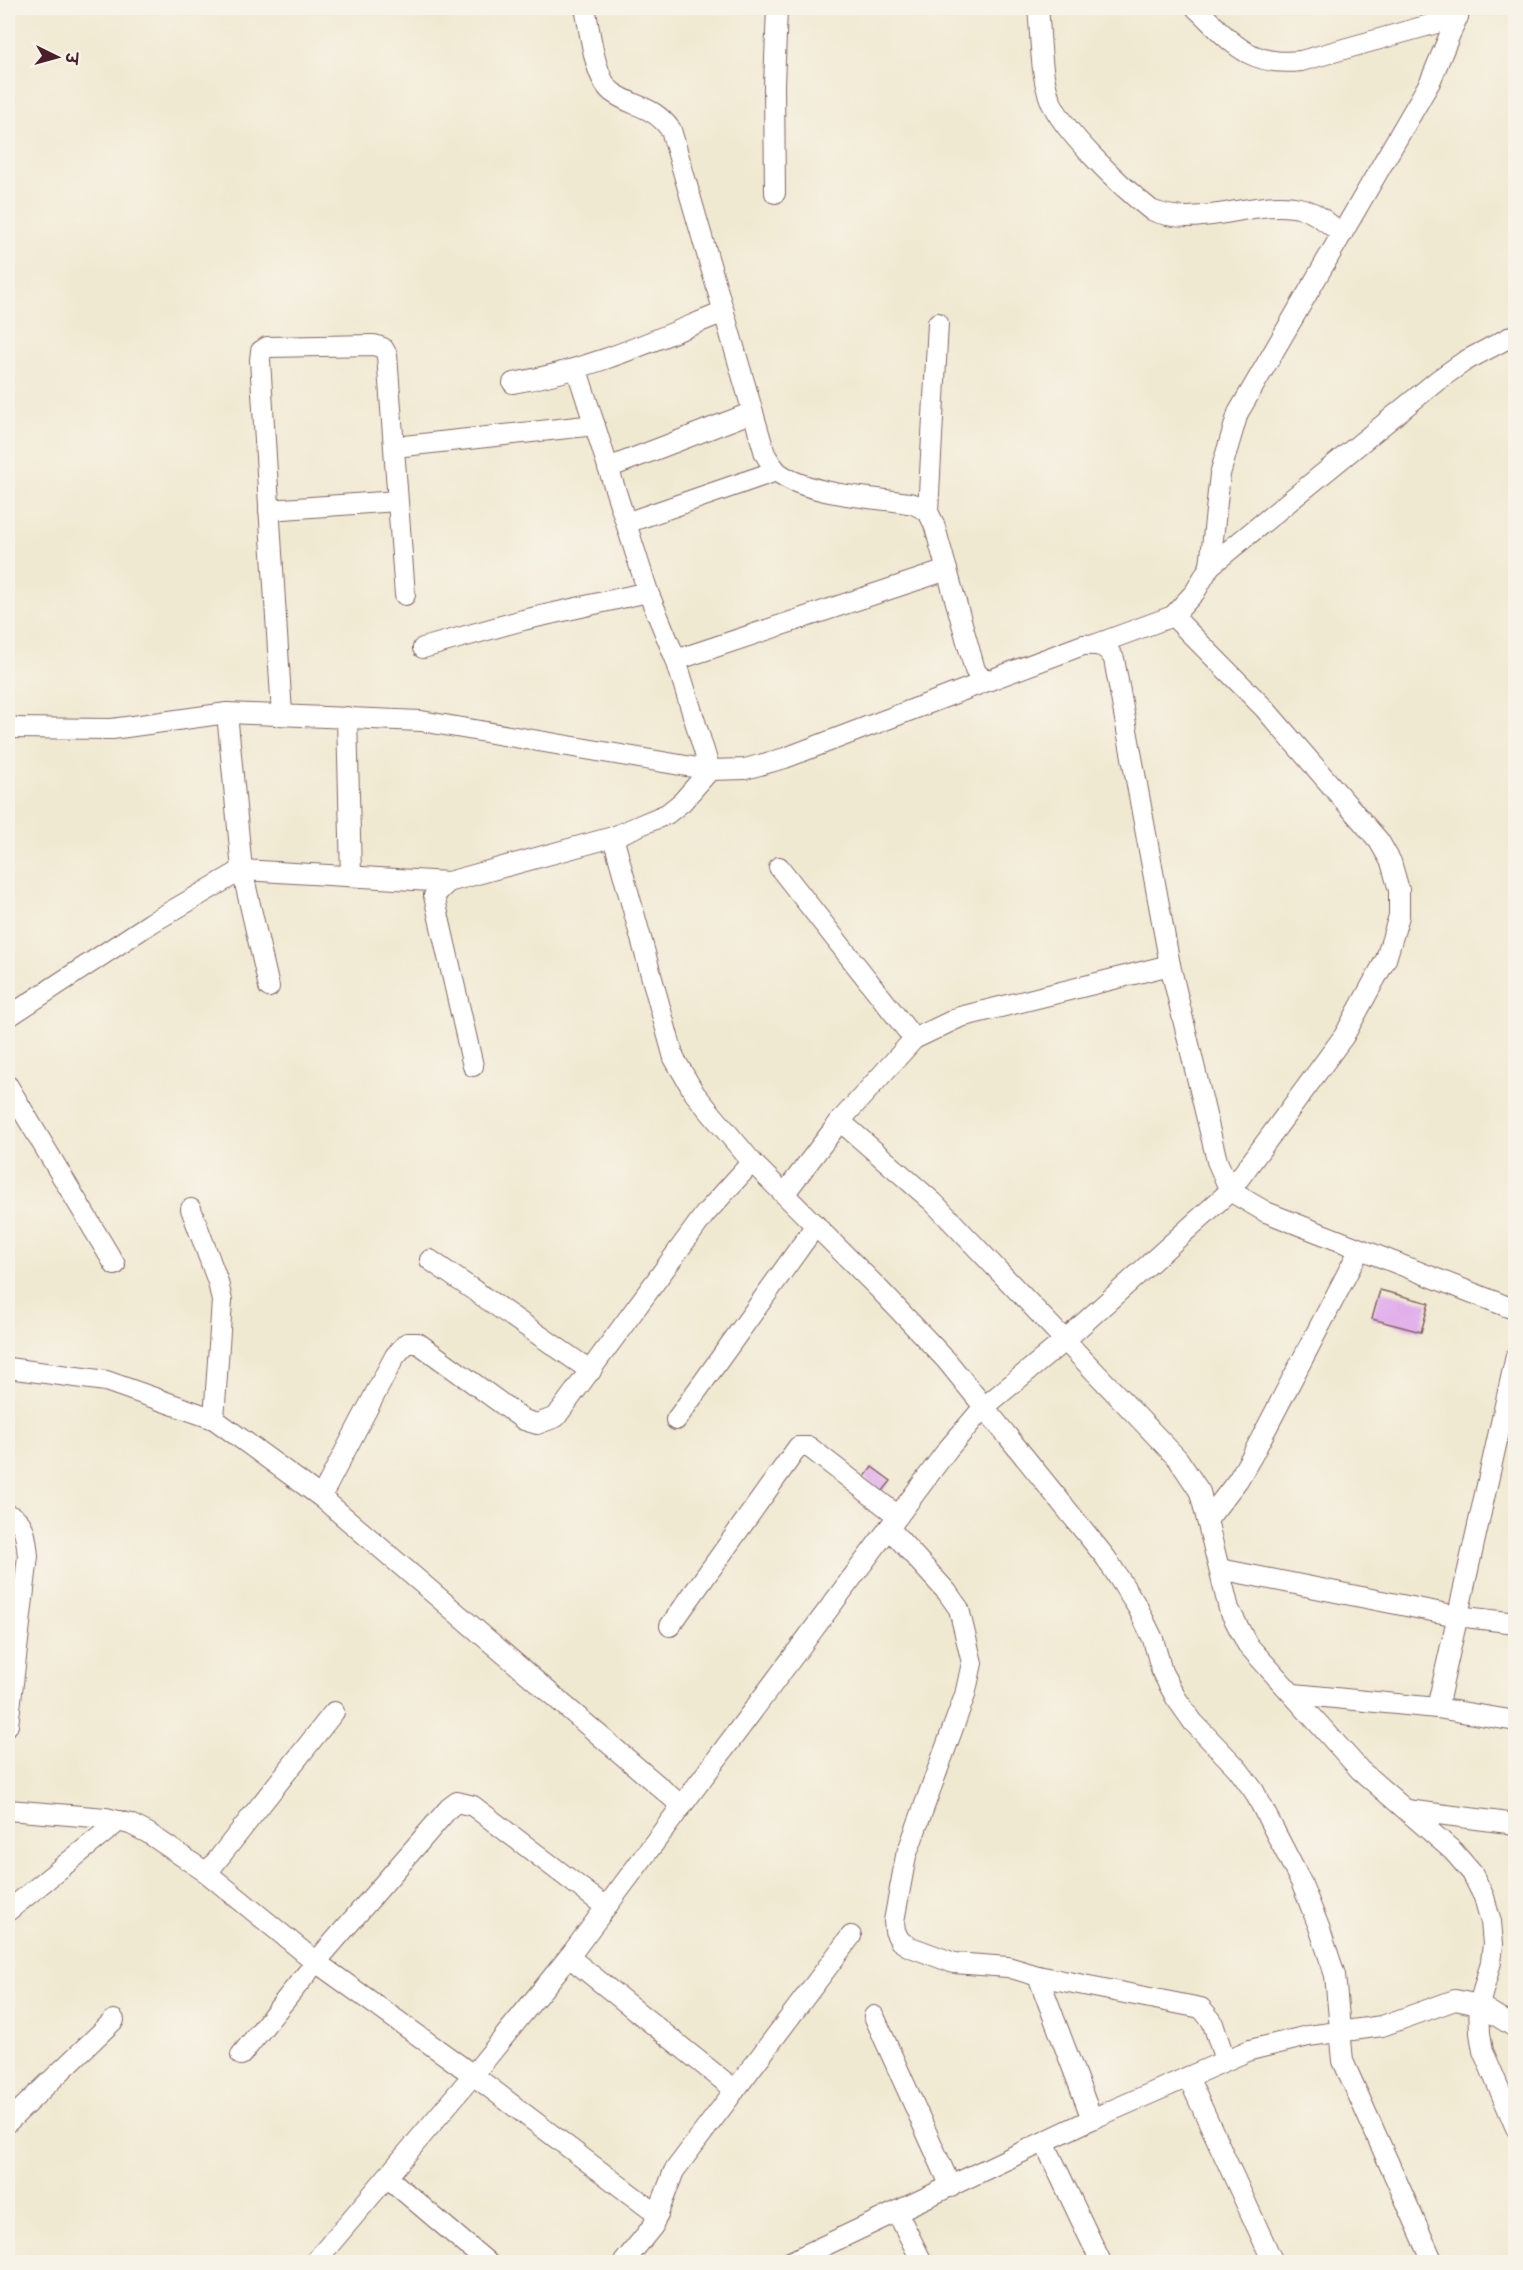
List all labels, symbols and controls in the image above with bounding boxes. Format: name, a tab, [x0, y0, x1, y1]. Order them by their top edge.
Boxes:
north arrow	[27, 27, 87, 87]
text: उ	[61, 50, 81, 66]

